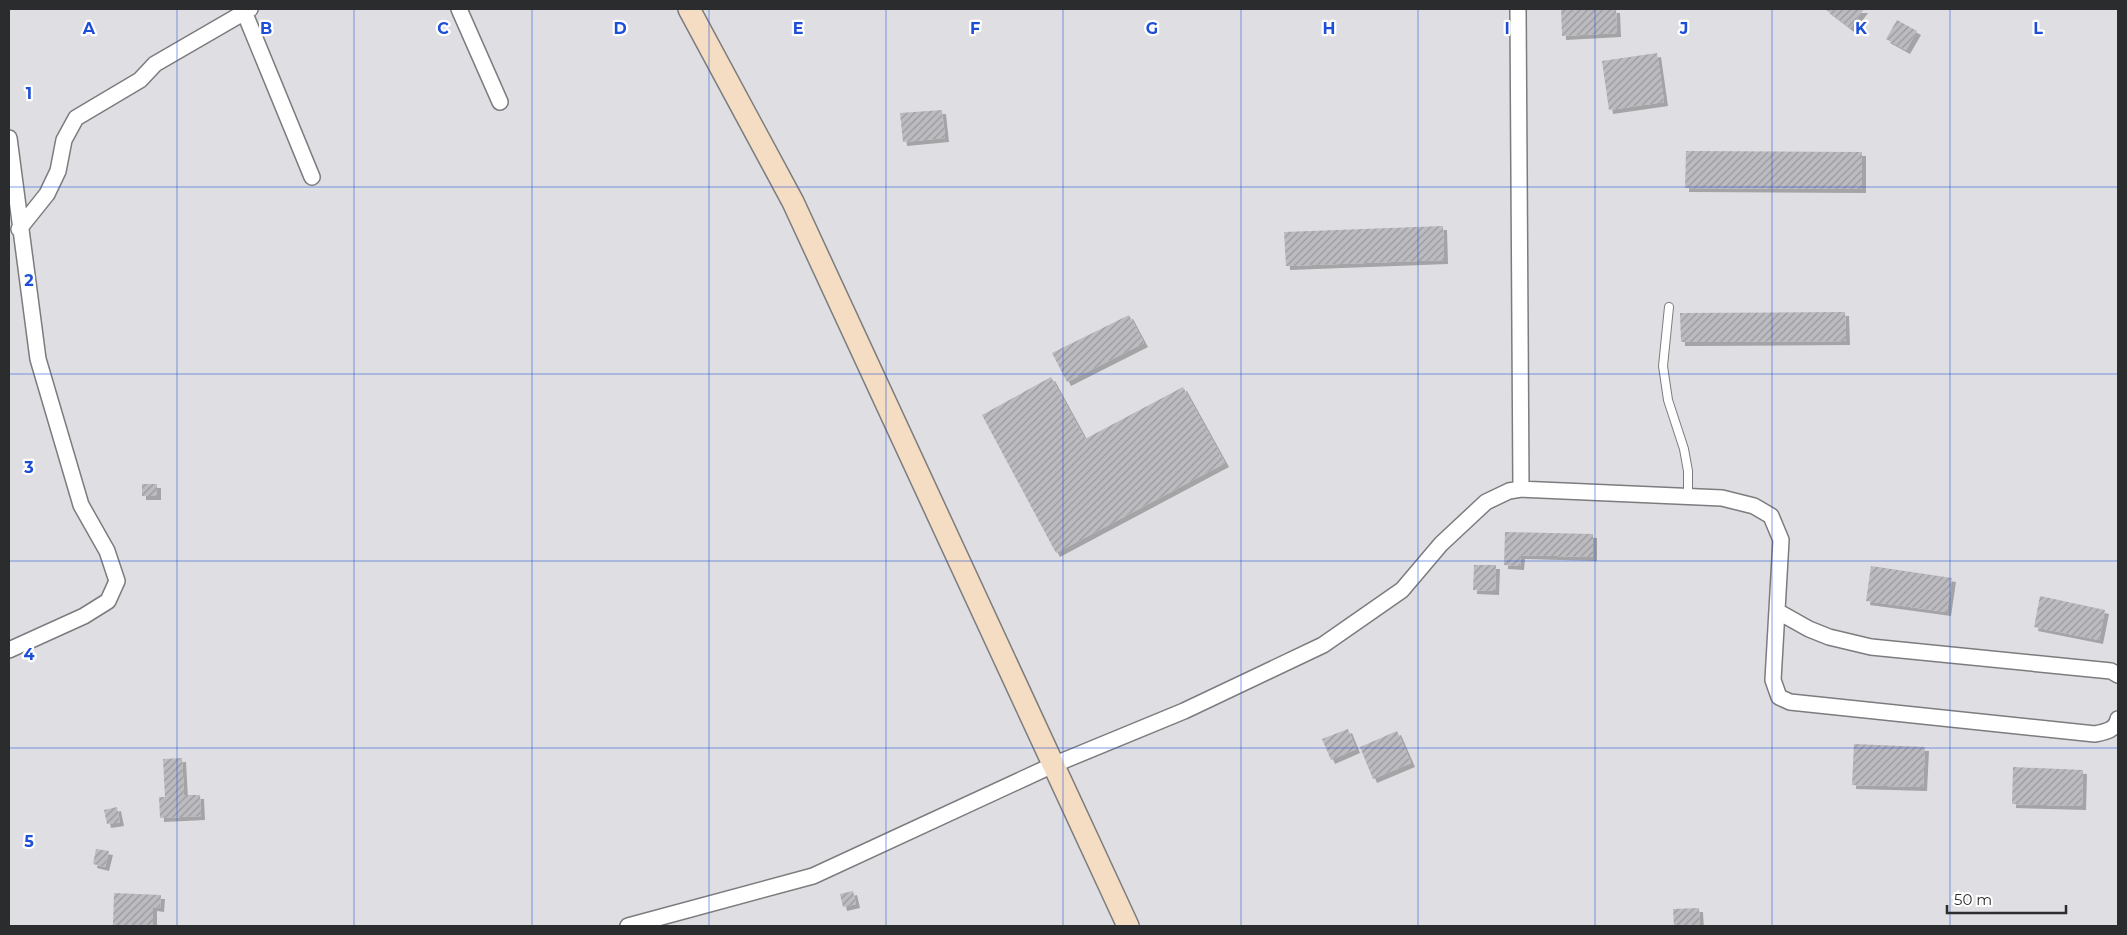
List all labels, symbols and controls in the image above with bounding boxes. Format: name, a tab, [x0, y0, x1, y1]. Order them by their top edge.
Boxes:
text: A	[82, 19, 96, 38]
text: B	[260, 19, 272, 38]
text: C	[437, 19, 449, 38]
text: D	[613, 19, 627, 38]
text: E	[793, 19, 803, 38]
text: F	[970, 19, 980, 38]
text: G	[1146, 19, 1158, 38]
text: H	[1323, 19, 1335, 38]
text: I	[1504, 19, 1510, 38]
text: J	[1679, 19, 1688, 38]
text: K	[1855, 19, 1868, 38]
text: L	[2033, 19, 2043, 38]
text: 1	[26, 84, 32, 103]
text: 2	[24, 271, 34, 290]
text: 3	[23, 458, 34, 477]
text: 4	[23, 645, 35, 664]
text: 5	[24, 832, 34, 851]
scale bar	[1947, 882, 2066, 914]
text: 50 m	[1954, 890, 1992, 909]

